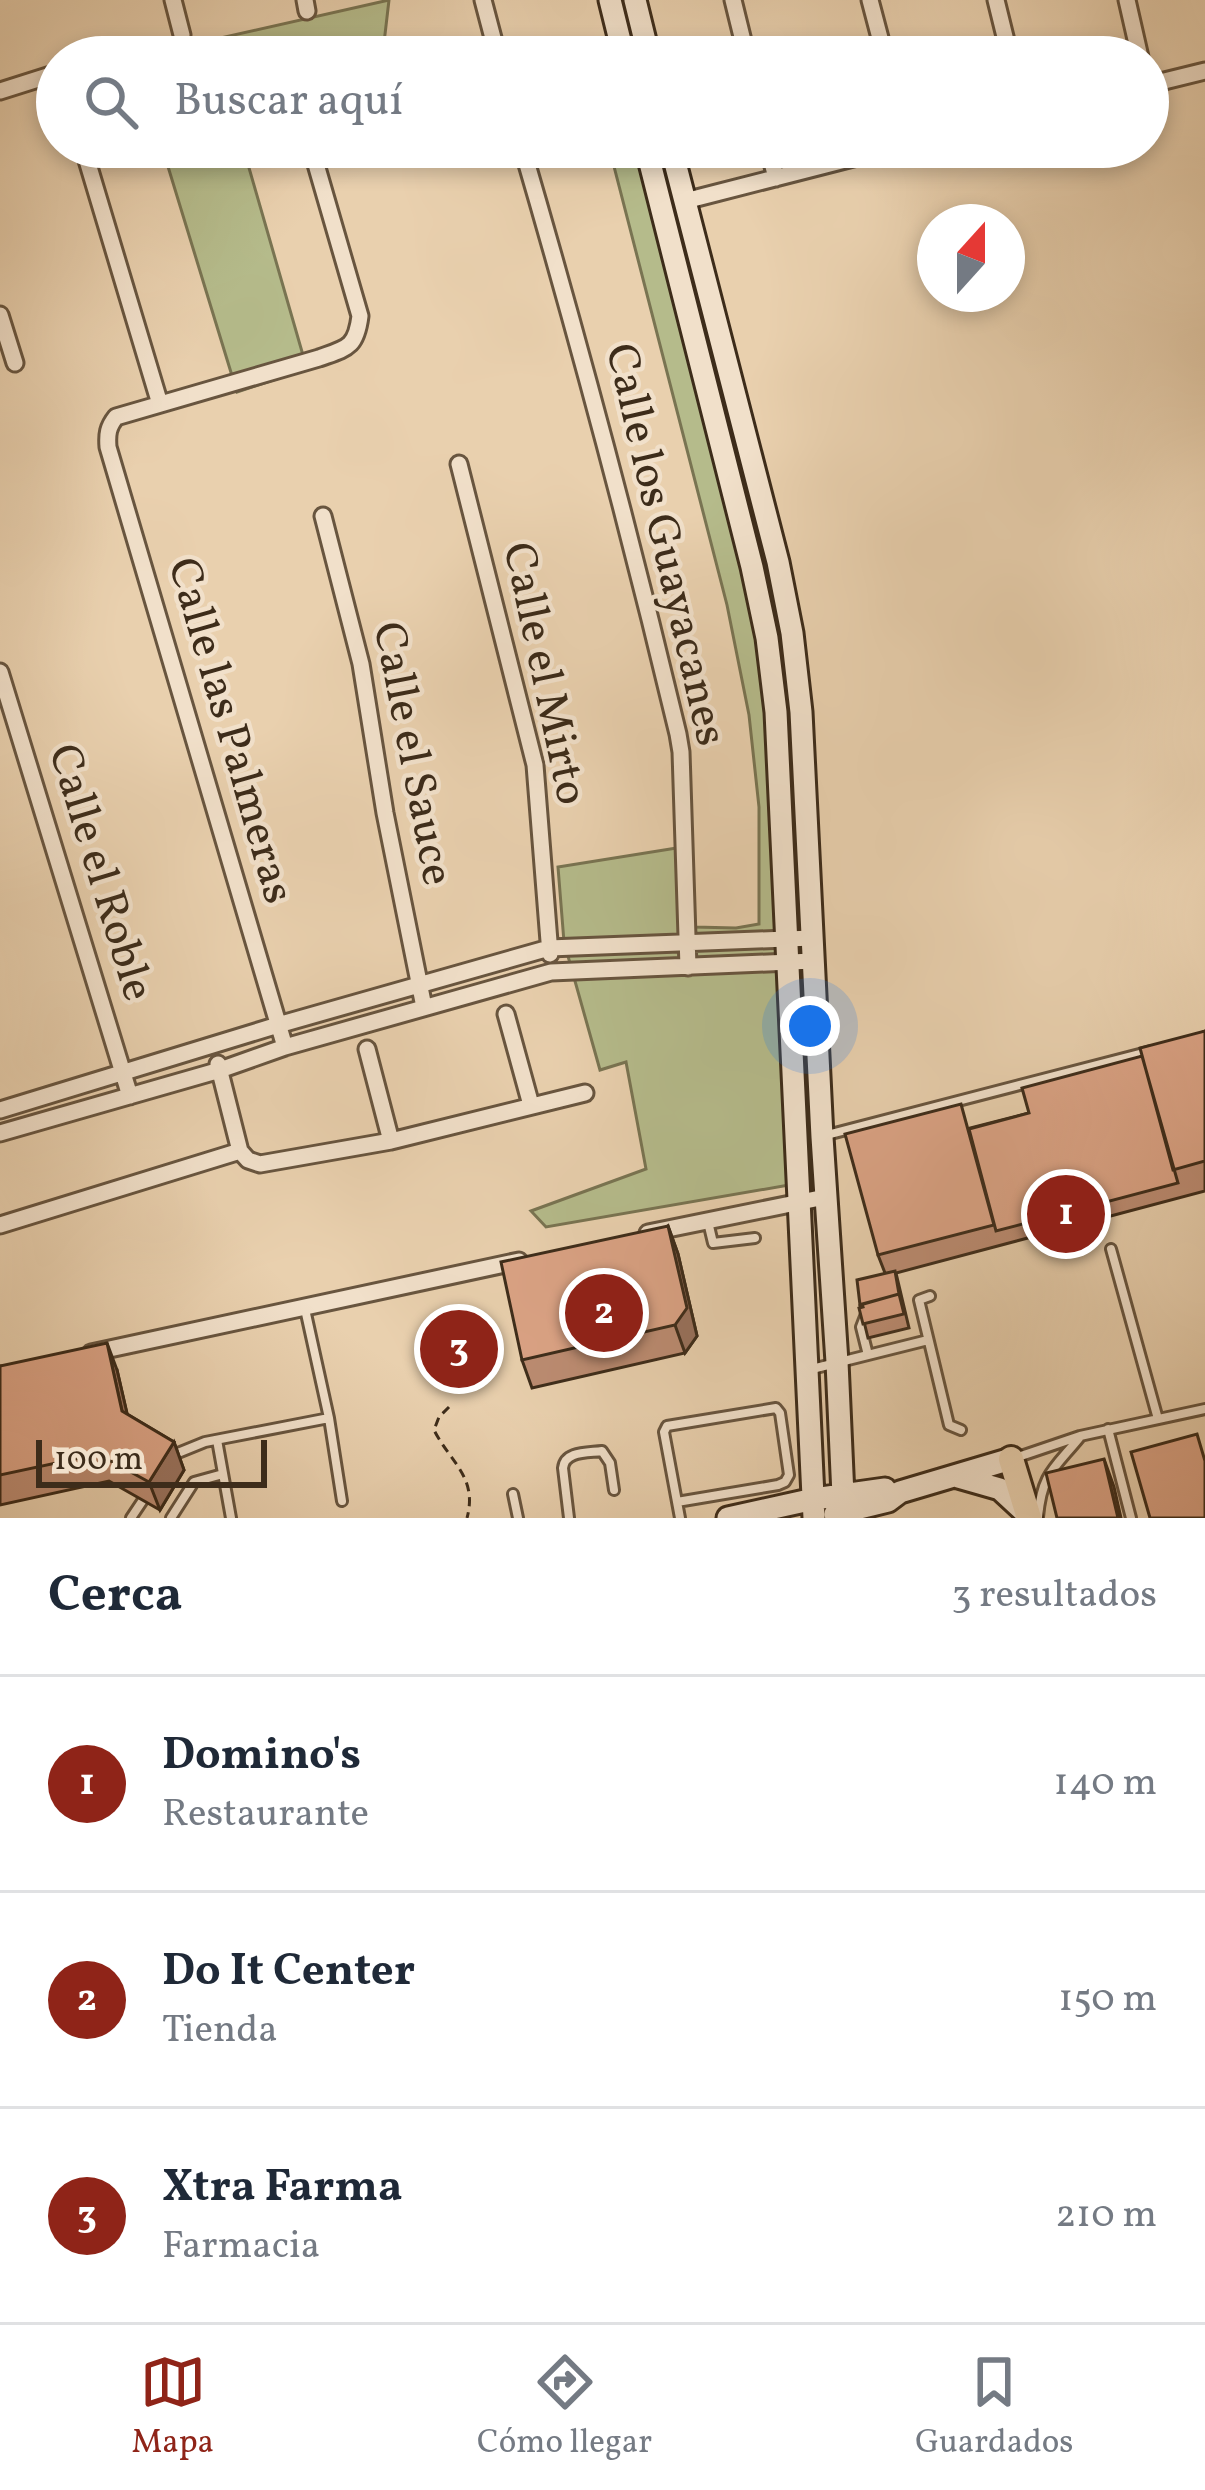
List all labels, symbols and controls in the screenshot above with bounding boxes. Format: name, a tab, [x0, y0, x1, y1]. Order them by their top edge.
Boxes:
search box	[36, 36, 1169, 168]
icon: search	[78, 69, 144, 135]
text: Buscar aquí	[174, 71, 403, 134]
north arrow	[917, 204, 1025, 312]
street label: Calle los Guayacanes	[587, 338, 741, 752]
street label: Calle el Mirto	[484, 537, 602, 811]
street label: Calle las Palmeras	[150, 551, 308, 911]
street label: Calle el Sauce	[355, 617, 467, 891]
street label: Calle el Roble	[30, 737, 168, 1009]
your location	[780, 996, 840, 1056]
pin: 1	[1027, 1169, 1105, 1259]
pin: 2	[565, 1268, 643, 1358]
pin: 3	[420, 1304, 498, 1394]
scale bar	[36, 1434, 267, 1487]
text: 100 m	[54, 1438, 143, 1484]
text: Cerca	[48, 1561, 183, 1632]
text: 3 resultados	[951, 1569, 1157, 1623]
text: Domino's	[162, 1725, 361, 1788]
text: 1	[79, 1757, 95, 1811]
text: 140 m	[1054, 1757, 1157, 1811]
text: Restaurante	[162, 1788, 369, 1842]
text: Do It Center	[162, 1941, 415, 2004]
text: 2	[77, 1973, 97, 2027]
text: 150 m	[1058, 1973, 1157, 2027]
text: Tienda	[162, 2004, 278, 2058]
text: Xtra Farma	[162, 2157, 403, 2220]
text: 3	[77, 2189, 97, 2243]
text: 210 m	[1055, 2189, 1157, 2243]
text: Farmacia	[162, 2220, 320, 2274]
tab: Mapa	[132, 2349, 214, 2467]
tab: Cómo llegar	[477, 2349, 652, 2467]
tab: Guardados	[915, 2349, 1073, 2467]

